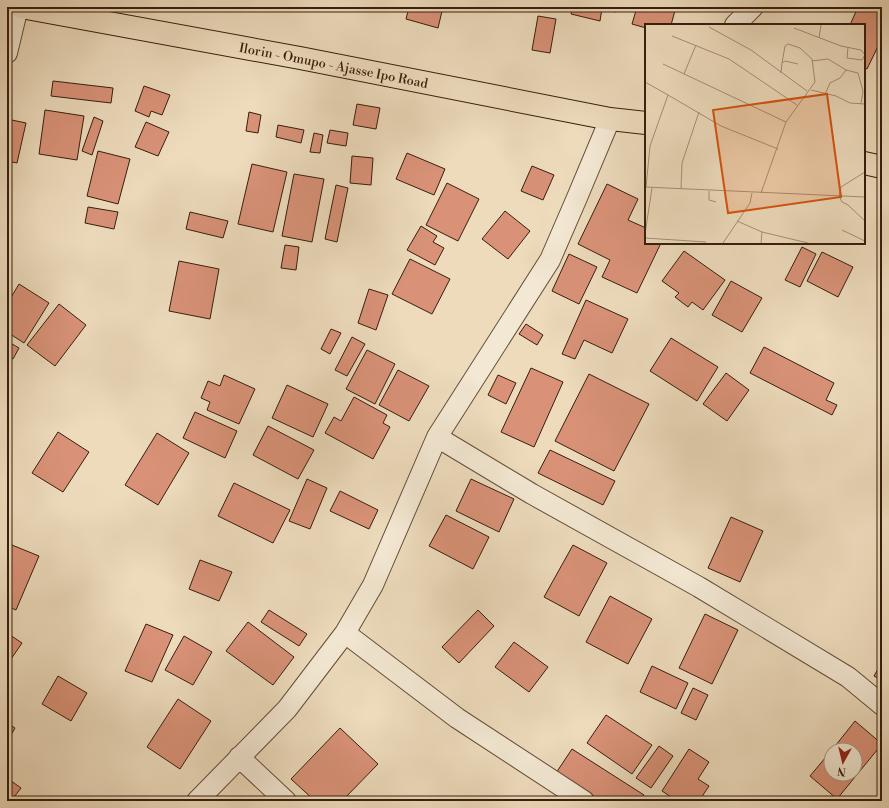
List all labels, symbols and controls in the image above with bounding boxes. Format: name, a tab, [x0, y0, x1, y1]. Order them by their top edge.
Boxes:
inset map	[645, 24, 865, 244]
street label: Ilorin - Omupo - Ajasse Ipo Road	[238, 40, 430, 92]
north arrow	[823, 742, 863, 782]
text: N	[836, 763, 847, 778]

